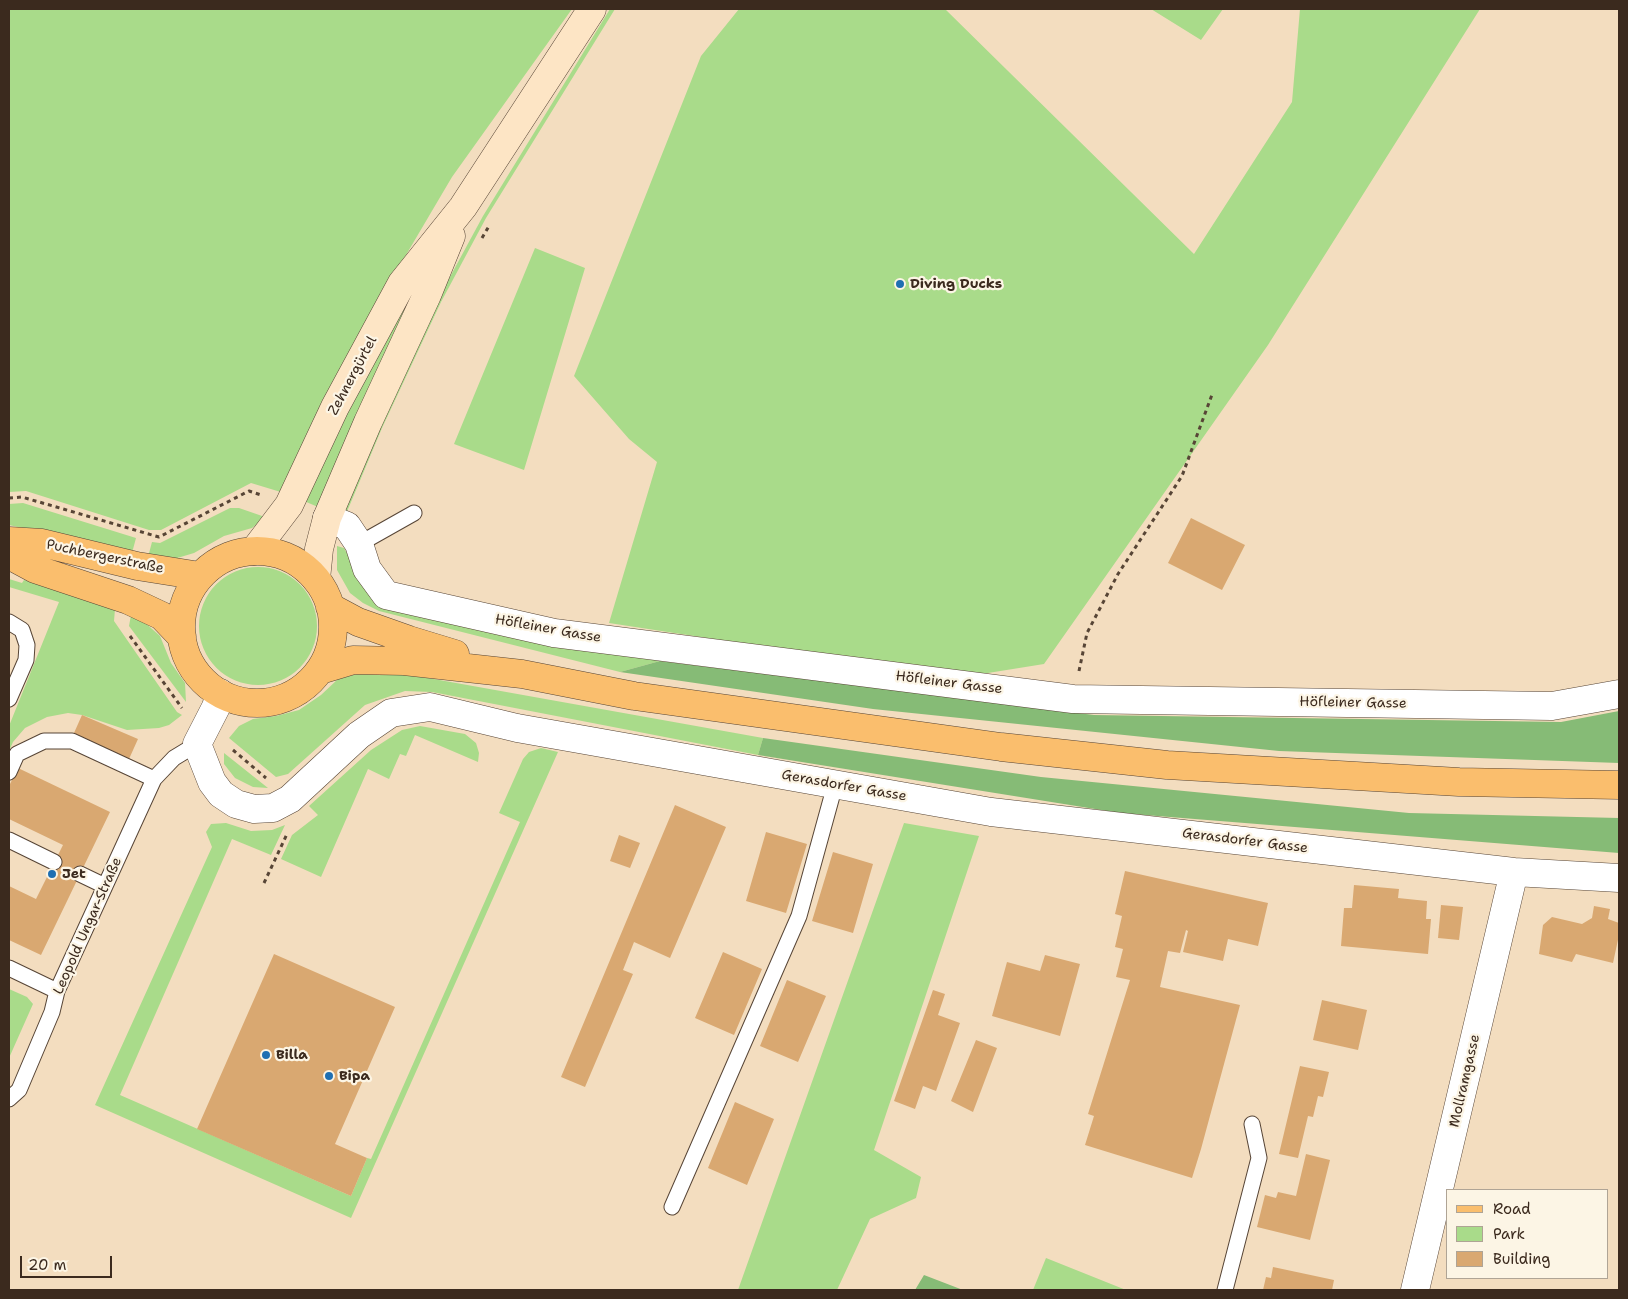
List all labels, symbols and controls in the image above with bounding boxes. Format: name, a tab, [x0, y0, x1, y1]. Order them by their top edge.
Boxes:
place label: Diving Ducks	[910, 276, 1002, 292]
marker: Diving Ducks	[894, 278, 906, 290]
street label: Zehnergürtel	[325, 334, 381, 418]
street label: Puchbergerstraße	[45, 536, 165, 578]
street label: Höfleiner Gasse	[494, 611, 602, 647]
street label: Höfleiner Gasse	[895, 668, 1003, 698]
street label: Höfleiner Gasse	[1299, 694, 1407, 712]
street label: Gerasdorfer Gasse	[780, 767, 908, 805]
street label: Gerasdorfer Gasse	[1181, 825, 1309, 857]
street label: Leopold Ungar-Straße	[50, 855, 126, 997]
place label: Jet	[62, 866, 86, 882]
marker: Jet	[46, 868, 58, 880]
street label: Mollramgasse	[1446, 1033, 1484, 1129]
place label: Billa	[276, 1047, 308, 1063]
marker: Billa	[260, 1049, 272, 1061]
place label: Bipa	[339, 1068, 370, 1084]
marker: Bipa	[323, 1070, 335, 1082]
legend	[1446, 1189, 1608, 1279]
text: Road	[1493, 1199, 1531, 1219]
text: Park	[1493, 1224, 1525, 1244]
scale bar	[22, 1246, 115, 1278]
text: Building	[1493, 1249, 1550, 1269]
text: 20 m	[28, 1255, 67, 1275]

